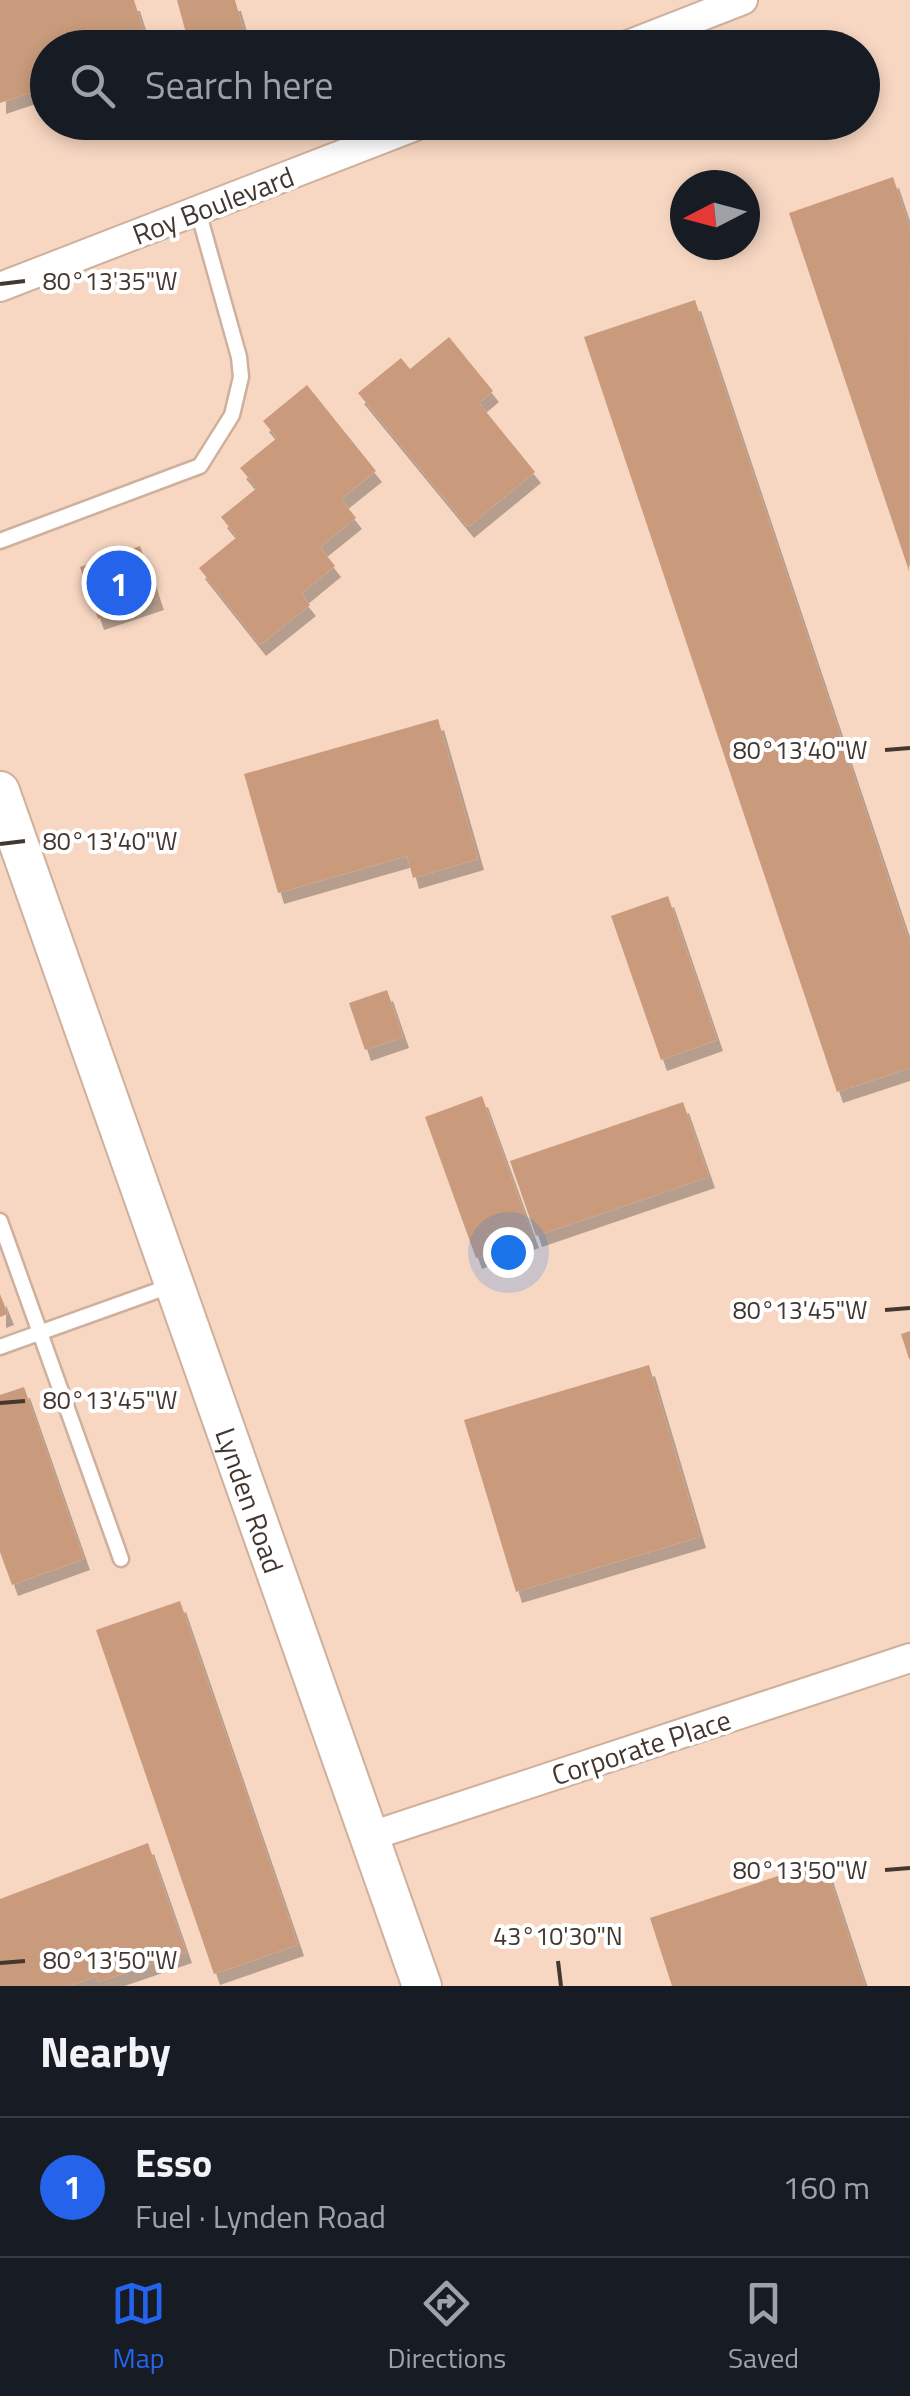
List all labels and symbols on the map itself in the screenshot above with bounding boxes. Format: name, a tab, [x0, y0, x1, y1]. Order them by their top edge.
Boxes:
street label: Roy Boulevard	[126, 154, 300, 256]
north arrow	[670, 170, 760, 260]
text: 80°13'35"W	[43, 262, 177, 300]
pin: 1	[86, 546, 152, 620]
text: 80°13'40"W	[733, 731, 867, 769]
text: 80°13'40"W	[43, 822, 177, 860]
your location	[483, 1227, 534, 1278]
text: 80°13'45"W	[733, 1291, 867, 1329]
text: 80°13'45"W	[43, 1381, 177, 1419]
street label: Lynden Road	[205, 1421, 296, 1579]
street label: Corporate Place	[546, 1698, 736, 1796]
text: 80°13'50"W	[733, 1851, 867, 1889]
text: 43°10'30"N	[493, 1917, 623, 1955]
text: 80°13'50"W	[43, 1941, 177, 1979]

